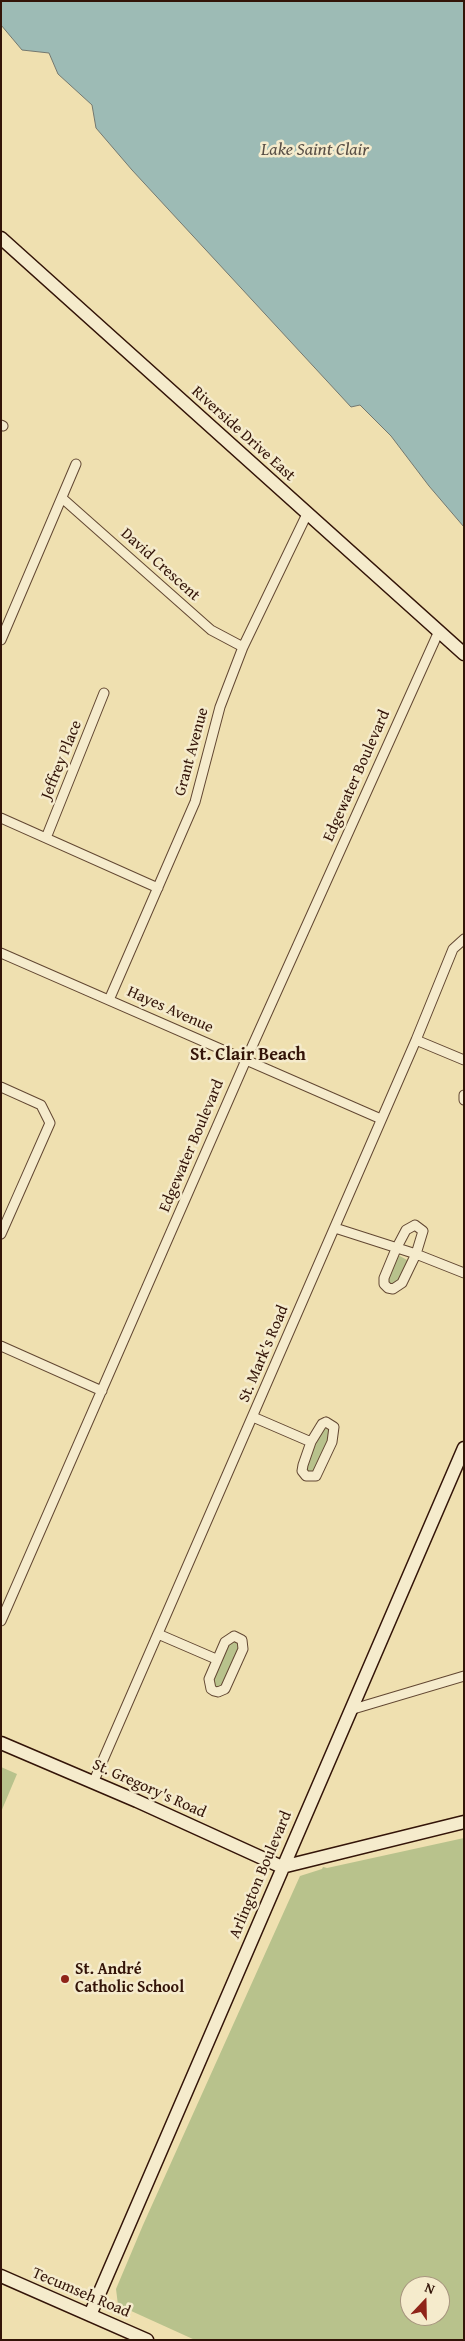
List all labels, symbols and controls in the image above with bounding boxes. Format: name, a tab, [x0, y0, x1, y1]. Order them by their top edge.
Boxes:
water label: Lake Saint Clair	[261, 139, 369, 161]
street label: Riverside Drive East	[187, 382, 299, 486]
street label: David Crescent	[117, 525, 203, 605]
street label: Grant Avenue	[171, 706, 213, 798]
street label: Edgewater Boulevard	[319, 707, 395, 845]
street label: Jeffrey Place	[37, 718, 87, 802]
street label: Hayes Avenue	[124, 982, 216, 1038]
district label: St. Clair Beach	[190, 1044, 306, 1066]
street label: Edgewater Boulevard	[155, 1077, 229, 1215]
street label: St. Mark's Road	[235, 1303, 293, 1405]
street label: St. Gregory's Road	[89, 1755, 209, 1823]
street label: Arlington Boulevard	[225, 1808, 297, 1942]
place label: St. André Catholic School	[75, 1960, 184, 1998]
marker: St. André Catholic School	[59, 1973, 71, 1985]
street label: Tecumseh Road	[29, 2264, 133, 2322]
north arrow	[400, 2276, 450, 2326]
text: N	[422, 2277, 438, 2299]

